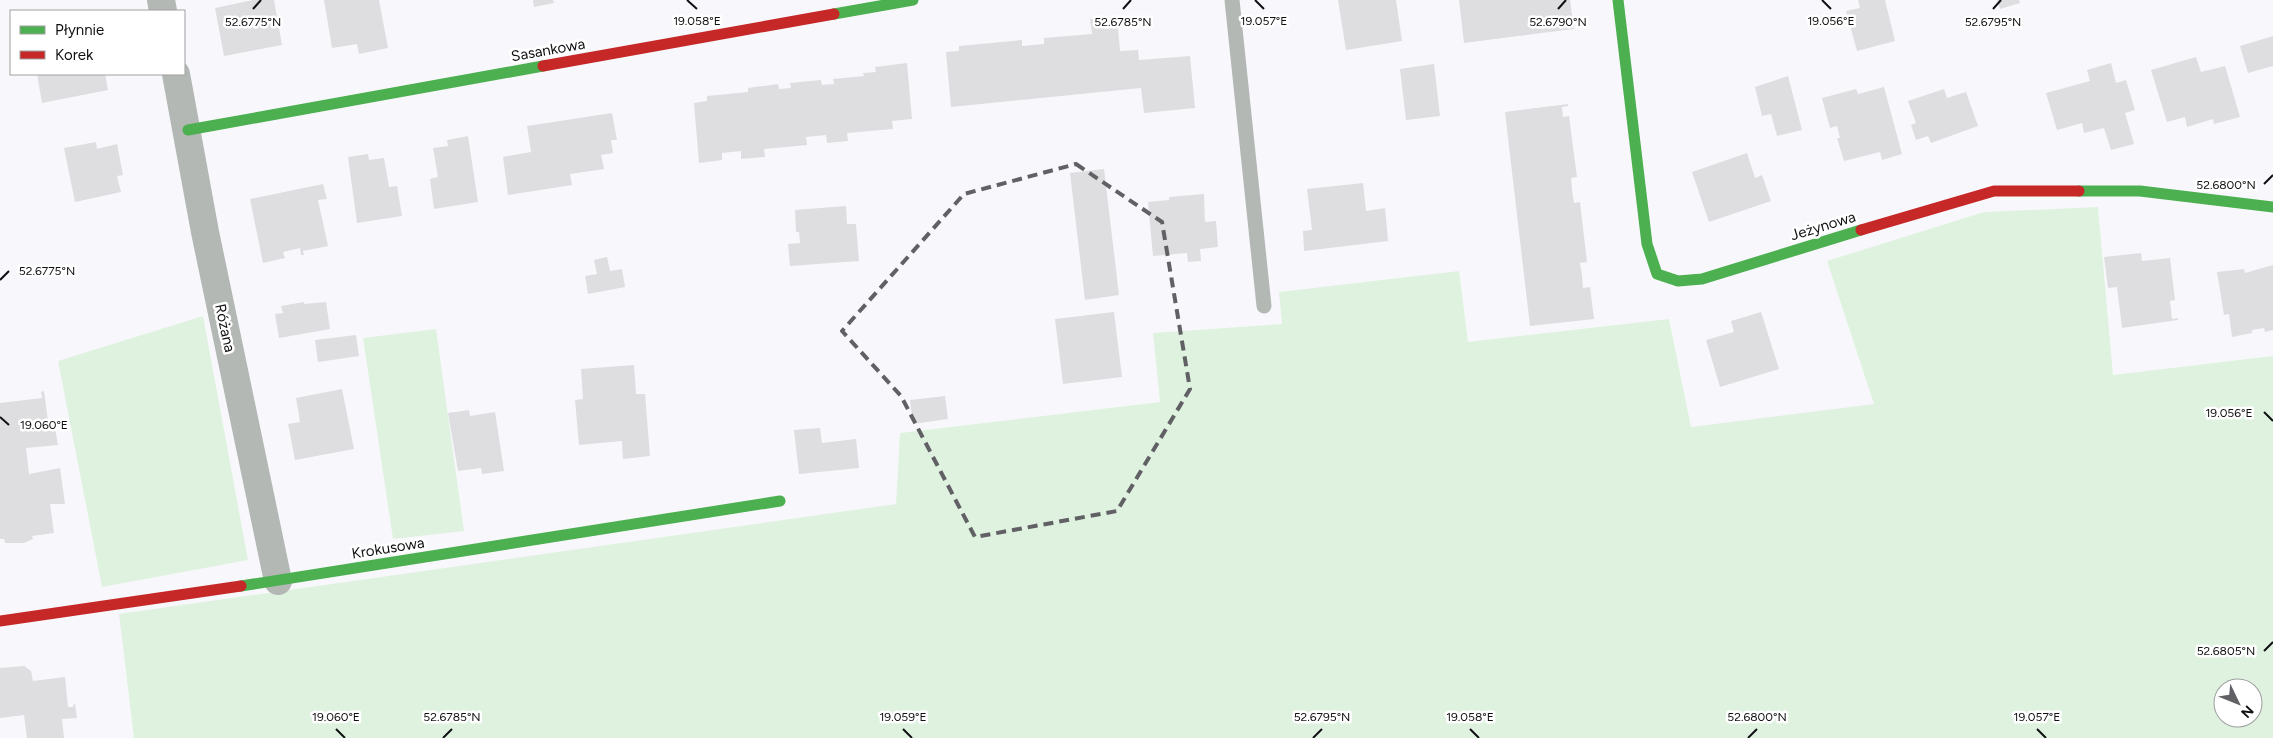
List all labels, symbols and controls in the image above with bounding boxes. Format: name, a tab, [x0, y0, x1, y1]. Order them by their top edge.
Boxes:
legend	[10, 10, 185, 75]
text: 19.058°E	[673, 14, 721, 28]
text: 19.057°E	[1241, 14, 1287, 28]
text: 19.056°E	[1807, 14, 1855, 28]
text: 52.6775°N	[225, 15, 281, 29]
text: 52.6785°N	[1094, 15, 1152, 29]
text: 52.6790°N	[1529, 15, 1587, 29]
text: 52.6795°N	[1965, 15, 2021, 29]
text: Płynnie	[55, 21, 104, 39]
street label: Sasankowa	[510, 35, 586, 65]
text: Korek	[55, 46, 94, 64]
text: 52.6800°N	[2196, 178, 2256, 192]
street label: Jeżynowa	[1788, 208, 1858, 244]
text: 52.6775°N	[19, 264, 75, 278]
street label: Różana	[211, 302, 239, 354]
text: 19.056°E	[2205, 406, 2253, 420]
text: 19.060°E	[20, 418, 68, 432]
street label: Krokusowa	[350, 533, 426, 563]
text: 52.6805°N	[2197, 644, 2255, 658]
north arrow	[2213, 678, 2263, 728]
text: N	[2237, 702, 2257, 721]
text: 19.060°E	[312, 710, 360, 724]
text: 52.6785°N	[423, 710, 481, 724]
text: 19.059°E	[879, 710, 927, 724]
text: 52.6795°N	[1294, 710, 1350, 724]
text: 19.058°E	[1446, 710, 1494, 724]
text: 52.6800°N	[1727, 710, 1787, 724]
text: 19.057°E	[2014, 710, 2060, 724]

